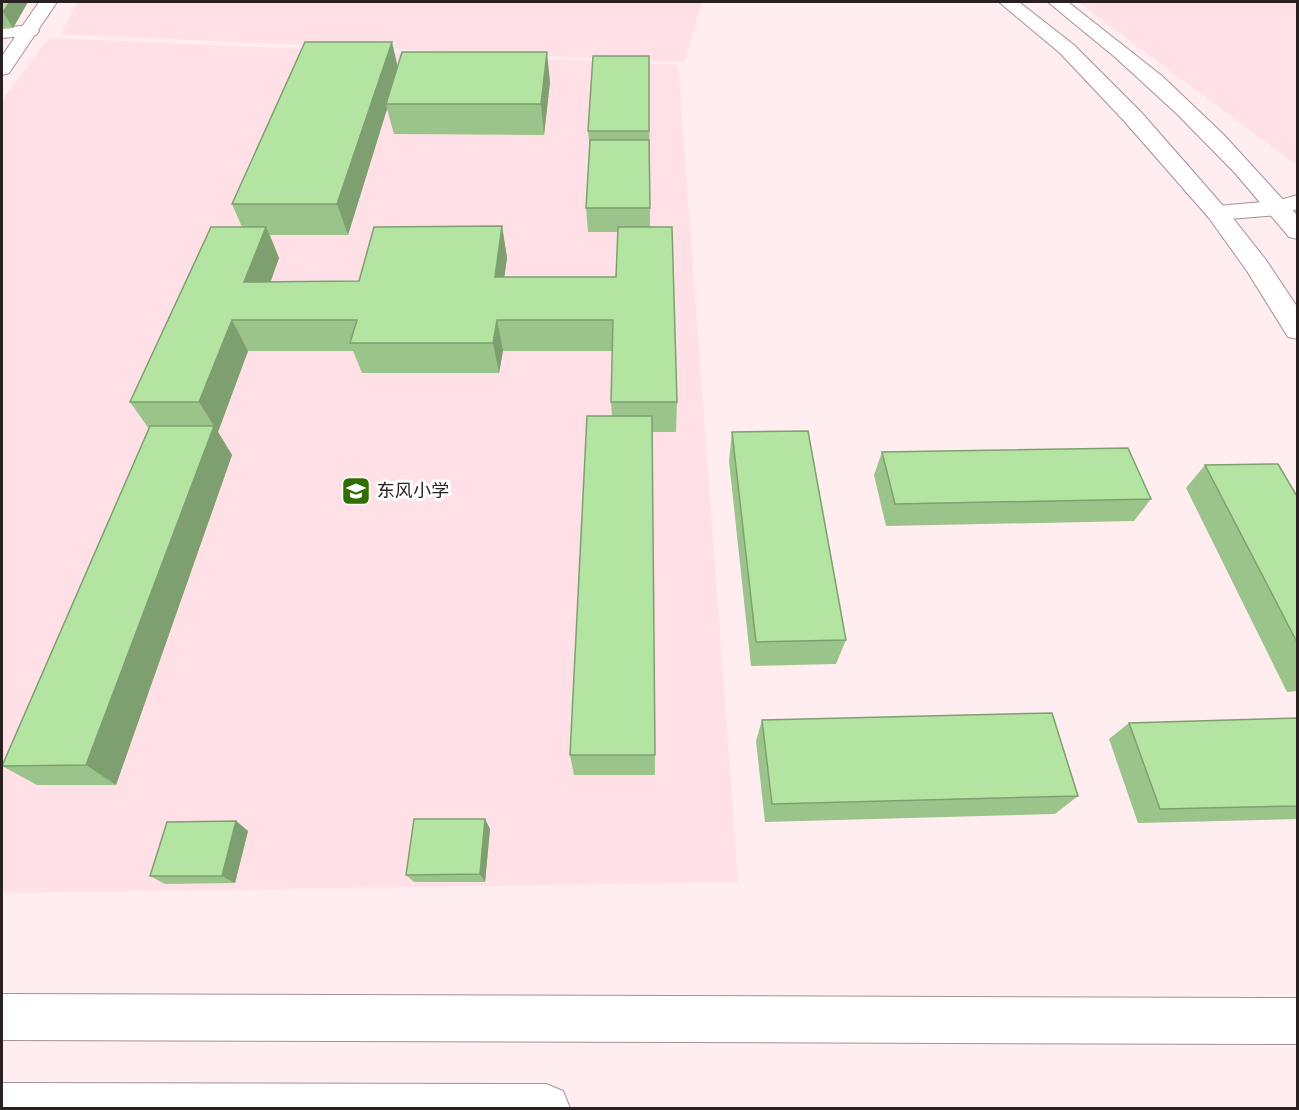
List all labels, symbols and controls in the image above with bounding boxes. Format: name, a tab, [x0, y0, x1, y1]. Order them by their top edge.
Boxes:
school or university icon: 东风小学	[340, 475, 372, 507]
place label: 东风小学	[377, 481, 449, 501]

